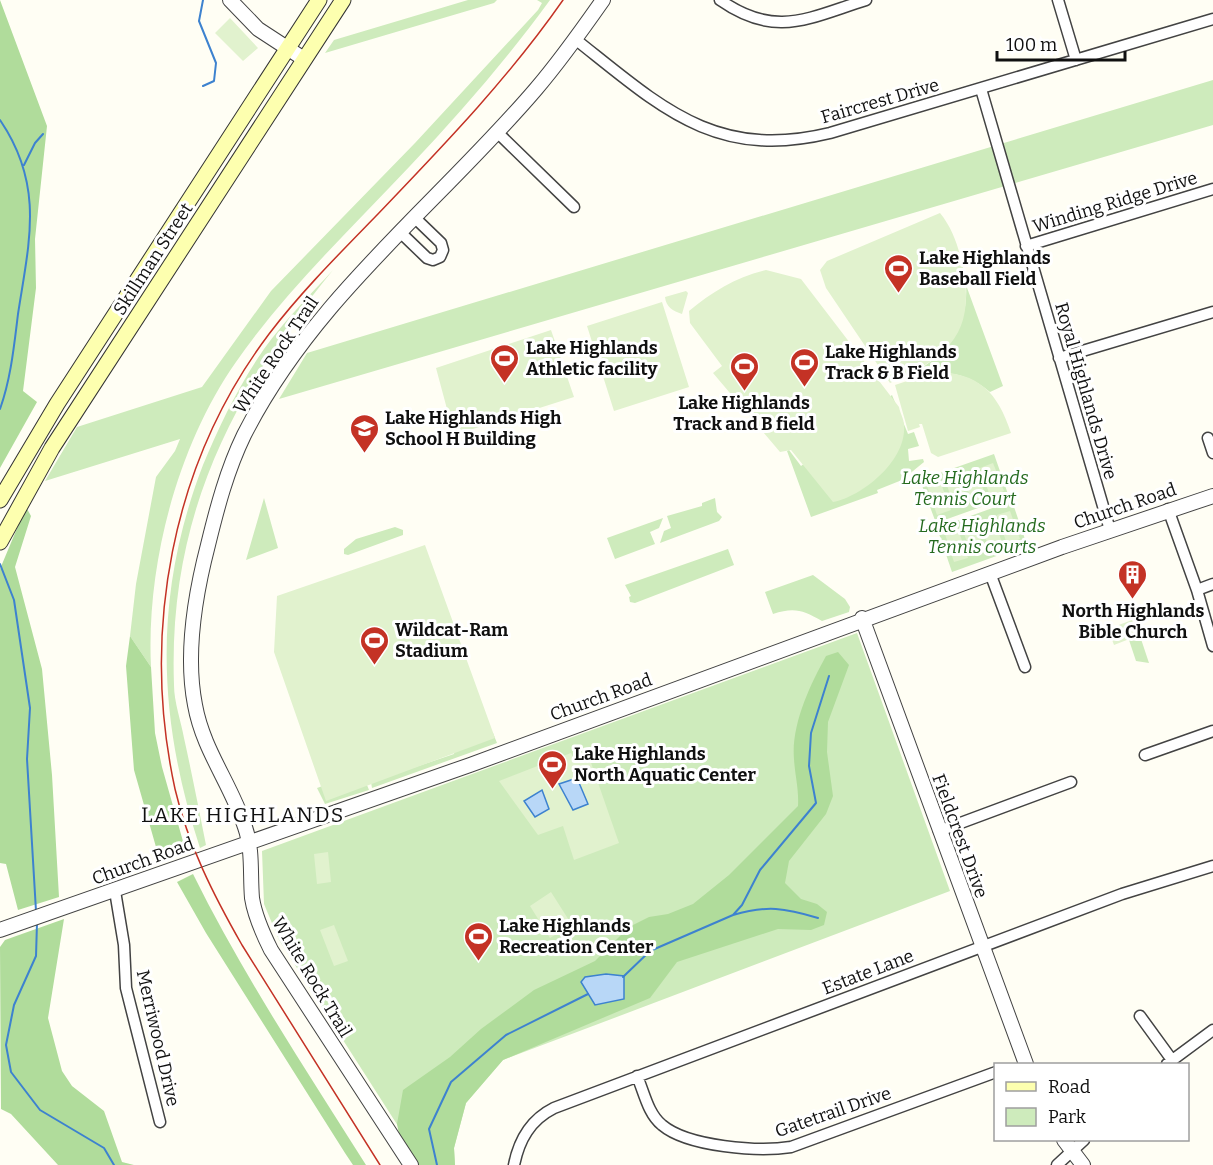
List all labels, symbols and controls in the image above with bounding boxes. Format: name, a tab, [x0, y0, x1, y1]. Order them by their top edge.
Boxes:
scale bar	[997, 24, 1124, 62]
text: 100 m	[1006, 34, 1057, 56]
street label: Faircrest Drive	[818, 74, 942, 128]
street label: Winding Ridge Drive	[1030, 167, 1200, 237]
street label: Skillman Street	[109, 198, 198, 319]
place label: Lake Highlands Baseball Field	[919, 247, 1051, 290]
sports icon: Lake Highlands Baseball Field	[882, 252, 914, 294]
street label: White Rock Trail	[229, 292, 323, 418]
street label: Royal Highlands Drive	[1050, 300, 1122, 482]
place label: Lake Highlands Athletic facility	[526, 337, 658, 380]
place label: Lake Highlands Track & B Field	[825, 341, 957, 384]
sports icon: Lake Highlands Athletic facility	[489, 342, 521, 384]
sports icon: Lake Highlands Track & B Field	[788, 346, 820, 388]
sports icon: Lake Highlands Track and B field	[728, 350, 760, 392]
place label: Lake Highlands Track and B field	[673, 392, 815, 435]
place label: Lake Highlands High School H Building	[385, 407, 562, 450]
school or university icon: Lake Highlands High School H Building	[348, 412, 380, 454]
park label: Lake Highlands Tennis Court	[902, 467, 1029, 510]
street label: Church Road	[1071, 478, 1179, 534]
park label: Lake Highlands Tennis courts	[919, 515, 1046, 558]
building icon: North Highlands Bible Church	[1117, 558, 1149, 600]
place label: North Highlands Bible Church	[1062, 600, 1204, 643]
place label: Wildcat-Ram Stadium	[395, 619, 508, 662]
sports icon: Wildcat-Ram Stadium	[358, 624, 390, 666]
street label: Church Road	[547, 668, 655, 726]
place label: Lake Highlands North Aquatic Center	[574, 743, 756, 786]
sports icon: Lake Highlands North Aquatic Center	[537, 748, 569, 790]
street label: Fieldcrest Drive	[927, 771, 993, 901]
district label: LAKE HIGHLANDS	[141, 802, 345, 828]
street label: Church Road	[89, 832, 197, 890]
street label: White Rock Trail	[267, 913, 357, 1041]
place label: Lake Highlands Recreation Center	[499, 915, 654, 958]
sports icon: Lake Highlands Recreation Center	[462, 920, 494, 962]
street label: Estate Lane	[819, 945, 917, 999]
street label: Merriwood Drive	[132, 968, 184, 1108]
legend	[994, 1063, 1189, 1141]
text: Road	[1048, 1076, 1091, 1098]
street label: Gatetrail Drive	[772, 1082, 894, 1142]
text: Park	[1048, 1106, 1087, 1128]

